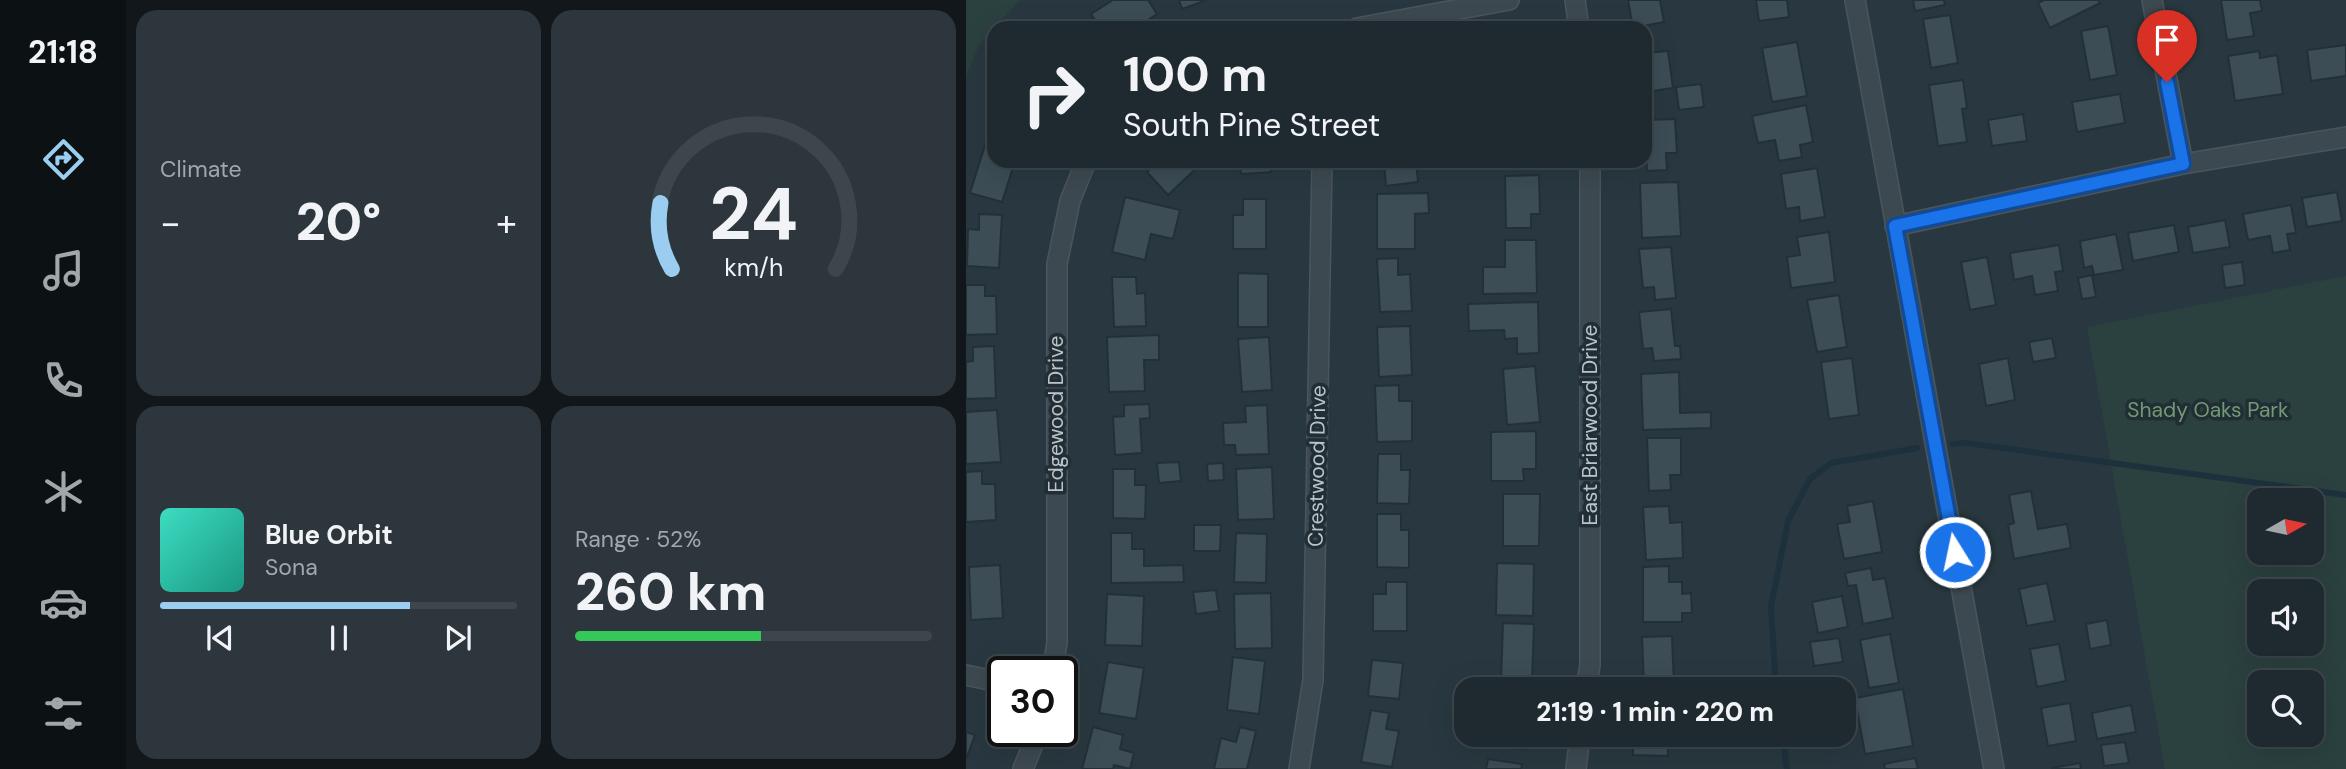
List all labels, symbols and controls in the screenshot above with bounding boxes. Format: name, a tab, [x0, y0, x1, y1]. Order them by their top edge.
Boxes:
pin	[2137, 10, 2197, 82]
icon: arrive	[2148, 21, 2186, 59]
text: 21:18	[28, 31, 98, 73]
text: 100 m	[1123, 42, 1267, 106]
icon: right	[1008, 49, 1099, 140]
text: South Pine Street	[1123, 104, 1380, 146]
icon: directions	[39, 135, 88, 184]
text: Climate	[160, 154, 242, 184]
text: 24	[709, 167, 798, 262]
text: 20°	[296, 188, 381, 256]
text: −	[160, 198, 181, 248]
text: +	[496, 198, 517, 248]
icon: music	[39, 246, 88, 295]
text: km/h	[724, 251, 783, 284]
street label: East Briarwood Drive	[1576, 325, 1604, 525]
street label: Edgewood Drive	[1042, 336, 1070, 492]
icon: phone	[39, 356, 88, 405]
street label: Crestwood Drive	[1302, 385, 1332, 547]
park label: Shady Oaks Park	[2127, 396, 2289, 424]
icon: climate	[39, 467, 88, 516]
north arrow	[2247, 488, 2324, 565]
map controls	[2247, 488, 2324, 747]
position arrow	[1918, 515, 1992, 589]
text: Blue Orbit	[265, 518, 393, 552]
text: Range · 52%	[575, 524, 701, 554]
text: Sona	[265, 552, 318, 582]
text: 260 km	[575, 558, 767, 626]
icon: car	[39, 578, 88, 627]
button: sound	[2247, 579, 2324, 656]
icon: previous	[201, 619, 239, 657]
icon: pause	[320, 619, 358, 657]
icon: next	[439, 619, 477, 657]
speed limit sign: 30	[987, 656, 1078, 747]
button: search	[2247, 670, 2324, 747]
icon: filters	[39, 689, 88, 738]
text: 21:19 · 1 min · 220 m	[1536, 695, 1774, 729]

